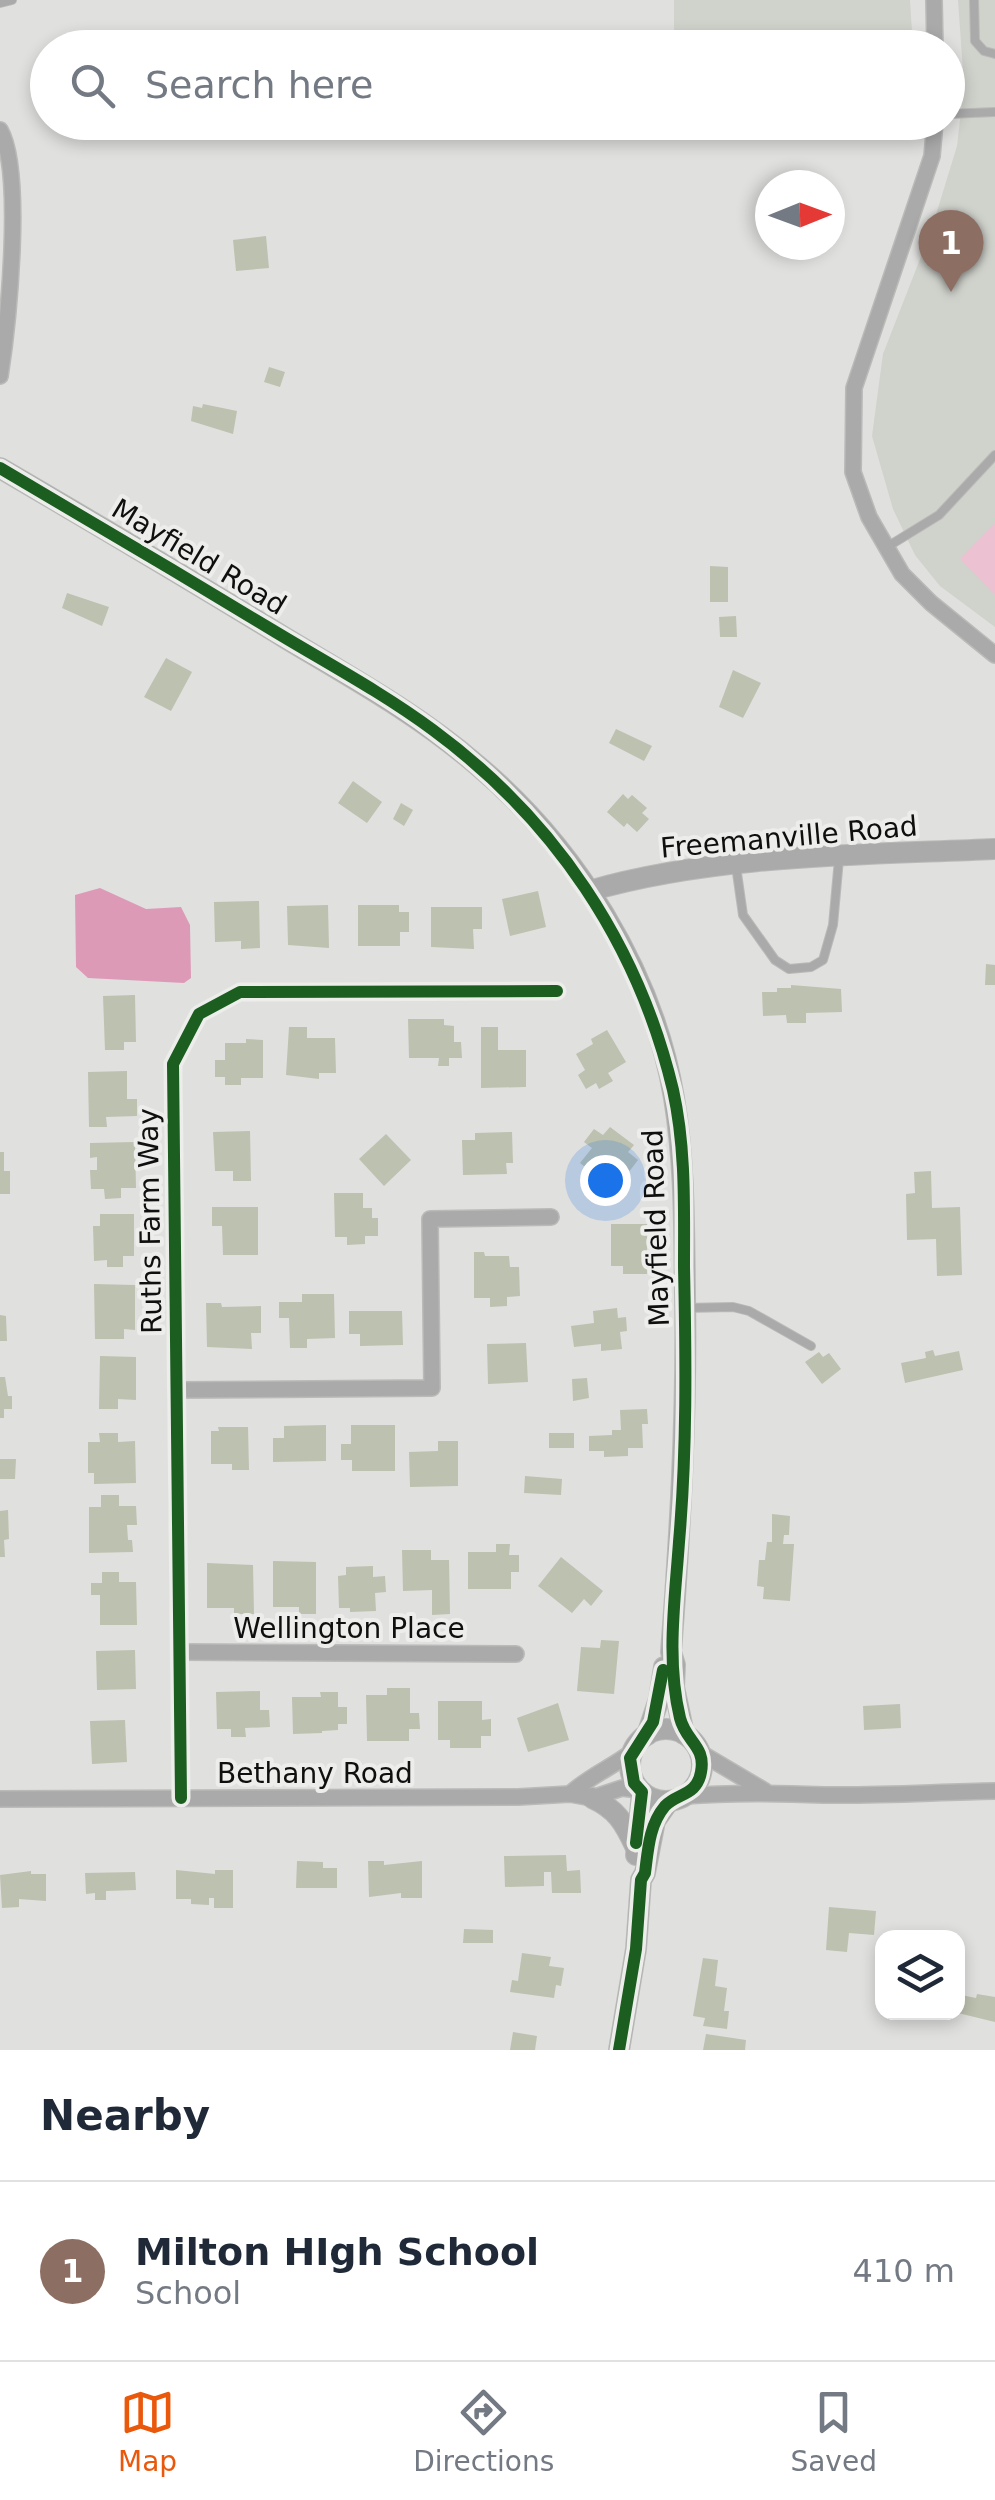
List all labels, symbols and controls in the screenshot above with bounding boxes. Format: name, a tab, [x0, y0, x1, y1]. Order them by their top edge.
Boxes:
search box	[30, 30, 965, 140]
icon: search	[65, 58, 120, 113]
text: Search here	[145, 63, 373, 107]
north arrow	[755, 170, 845, 260]
pin: 1	[918, 210, 984, 292]
street label: Mayfield Road	[106, 492, 292, 622]
street label: Freemanville Road	[659, 809, 919, 865]
street label: Ruths Farm Way	[132, 1108, 168, 1334]
street label: Mayfield Road	[636, 1129, 676, 1327]
your location	[580, 1155, 631, 1206]
street label: Wellington Place	[233, 1612, 465, 1645]
street label: Bethany Road	[217, 1757, 413, 1790]
map controls	[875, 1930, 965, 2020]
button: layers	[875, 1930, 965, 2020]
text: Nearby	[40, 2091, 210, 2140]
text: Milton HIgh School	[135, 2230, 539, 2274]
text: 1	[61, 2252, 84, 2290]
text: 410 m	[853, 2252, 955, 2290]
text: School	[135, 2274, 241, 2312]
tab: Map	[118, 2385, 177, 2478]
tab: Directions	[413, 2385, 554, 2478]
tab: Saved	[790, 2385, 877, 2478]

